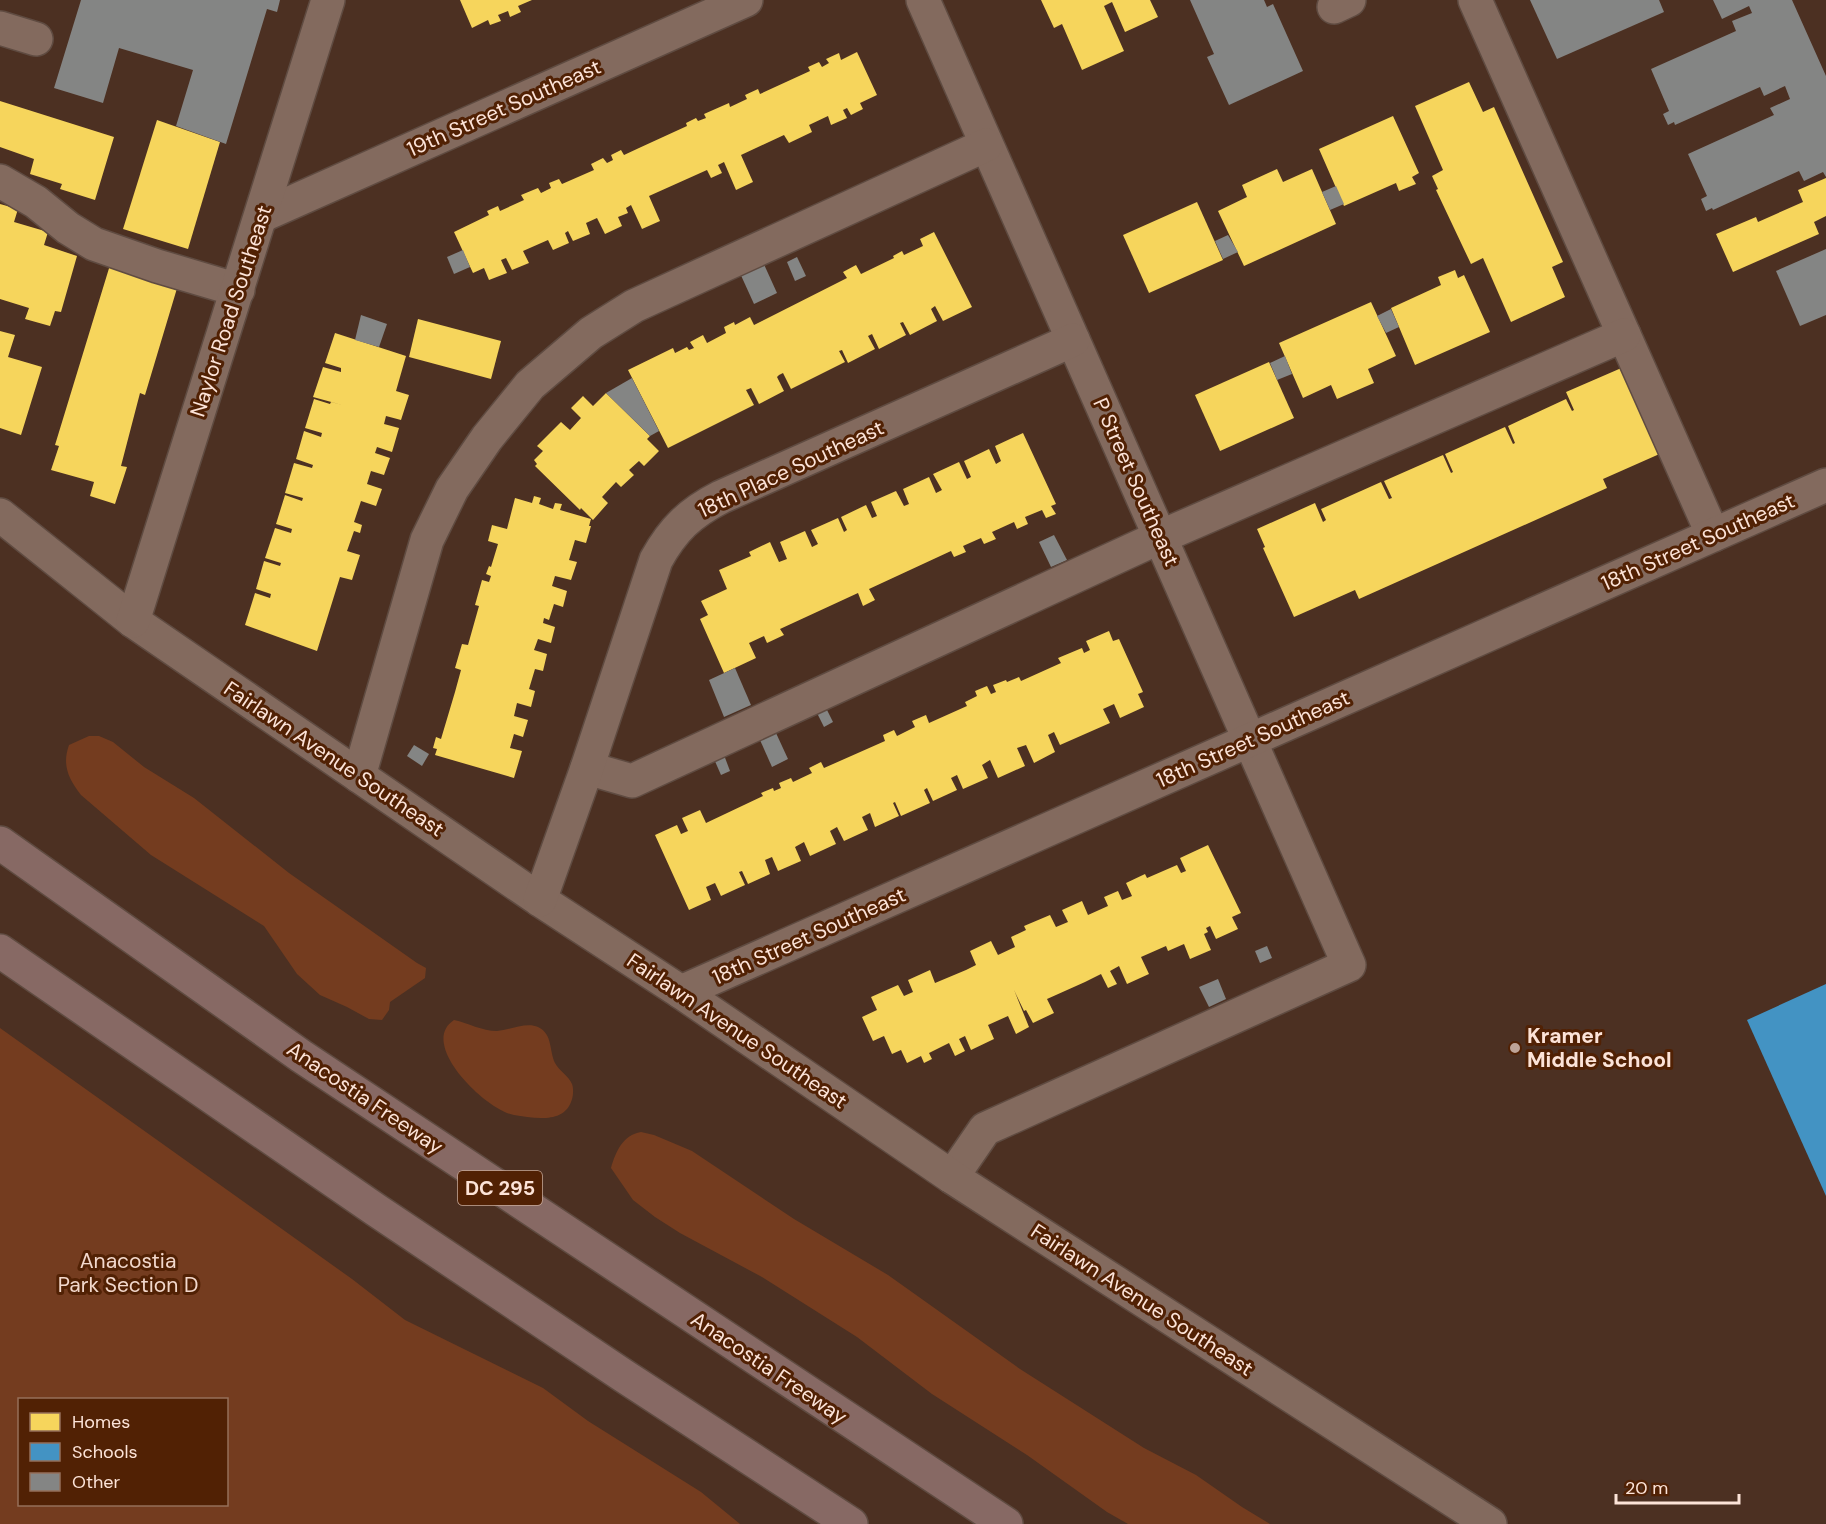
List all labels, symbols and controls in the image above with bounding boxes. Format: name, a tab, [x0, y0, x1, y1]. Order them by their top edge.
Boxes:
street label: 19th Street Southeast	[403, 53, 605, 163]
street label: Naylor Road Southeast	[184, 202, 278, 420]
street label: P Street Southeast	[1086, 393, 1186, 571]
street label: 18th Place Southeast	[694, 414, 888, 524]
street label: 18th Street Southeast	[1597, 487, 1799, 597]
street label: Fairlawn Avenue Southeast	[218, 675, 450, 843]
street label: 18th Street Southeast	[1152, 684, 1354, 794]
street label: 18th Street Southeast	[708, 881, 910, 991]
street label: Fairlawn Avenue Southeast	[621, 947, 853, 1115]
place label: Kramer Middle School	[1527, 1022, 1672, 1074]
street label: Anacostia Freeway	[281, 1035, 449, 1161]
marker: Kramer Middle School	[1508, 1041, 1522, 1055]
road number: DC 295	[458, 1171, 542, 1205]
street label: Fairlawn Avenue Southeast	[1025, 1217, 1259, 1383]
park label: Anacostia Park Section D	[58, 1247, 198, 1299]
street label: Anacostia Freeway	[685, 1305, 853, 1431]
legend	[18, 1398, 228, 1506]
text: Homes	[72, 1410, 130, 1434]
text: Schools	[72, 1440, 137, 1464]
scale bar	[1616, 1467, 1739, 1505]
text: Other	[72, 1470, 121, 1494]
text: 20 m	[1625, 1476, 1668, 1500]

